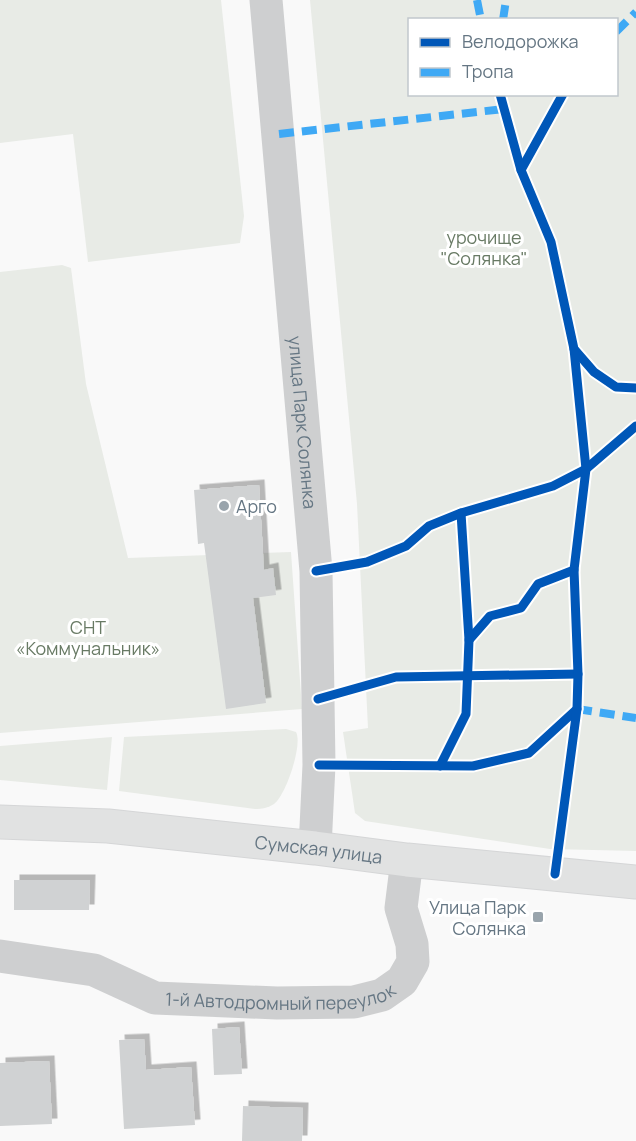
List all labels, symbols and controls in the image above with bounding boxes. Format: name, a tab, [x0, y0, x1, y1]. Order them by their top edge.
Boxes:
legend	[408, 18, 618, 96]
text: Велодорожка	[462, 29, 579, 53]
text: Тропа	[462, 59, 513, 83]
park label: урочище "Солянка"	[440, 225, 528, 270]
street label: улица Парк Солянка	[283, 335, 323, 510]
place label: Арго	[236, 494, 277, 518]
marker: Арго	[217, 499, 231, 513]
park label: СНТ «Коммунальник»	[16, 615, 160, 660]
street label: Сумская улица	[254, 830, 384, 869]
place label: Улица Парк Солянка	[429, 895, 527, 940]
marker: Улица Парк Солянка	[531, 910, 545, 924]
street label: 1-й Автодромный переулок	[165, 977, 401, 1015]

